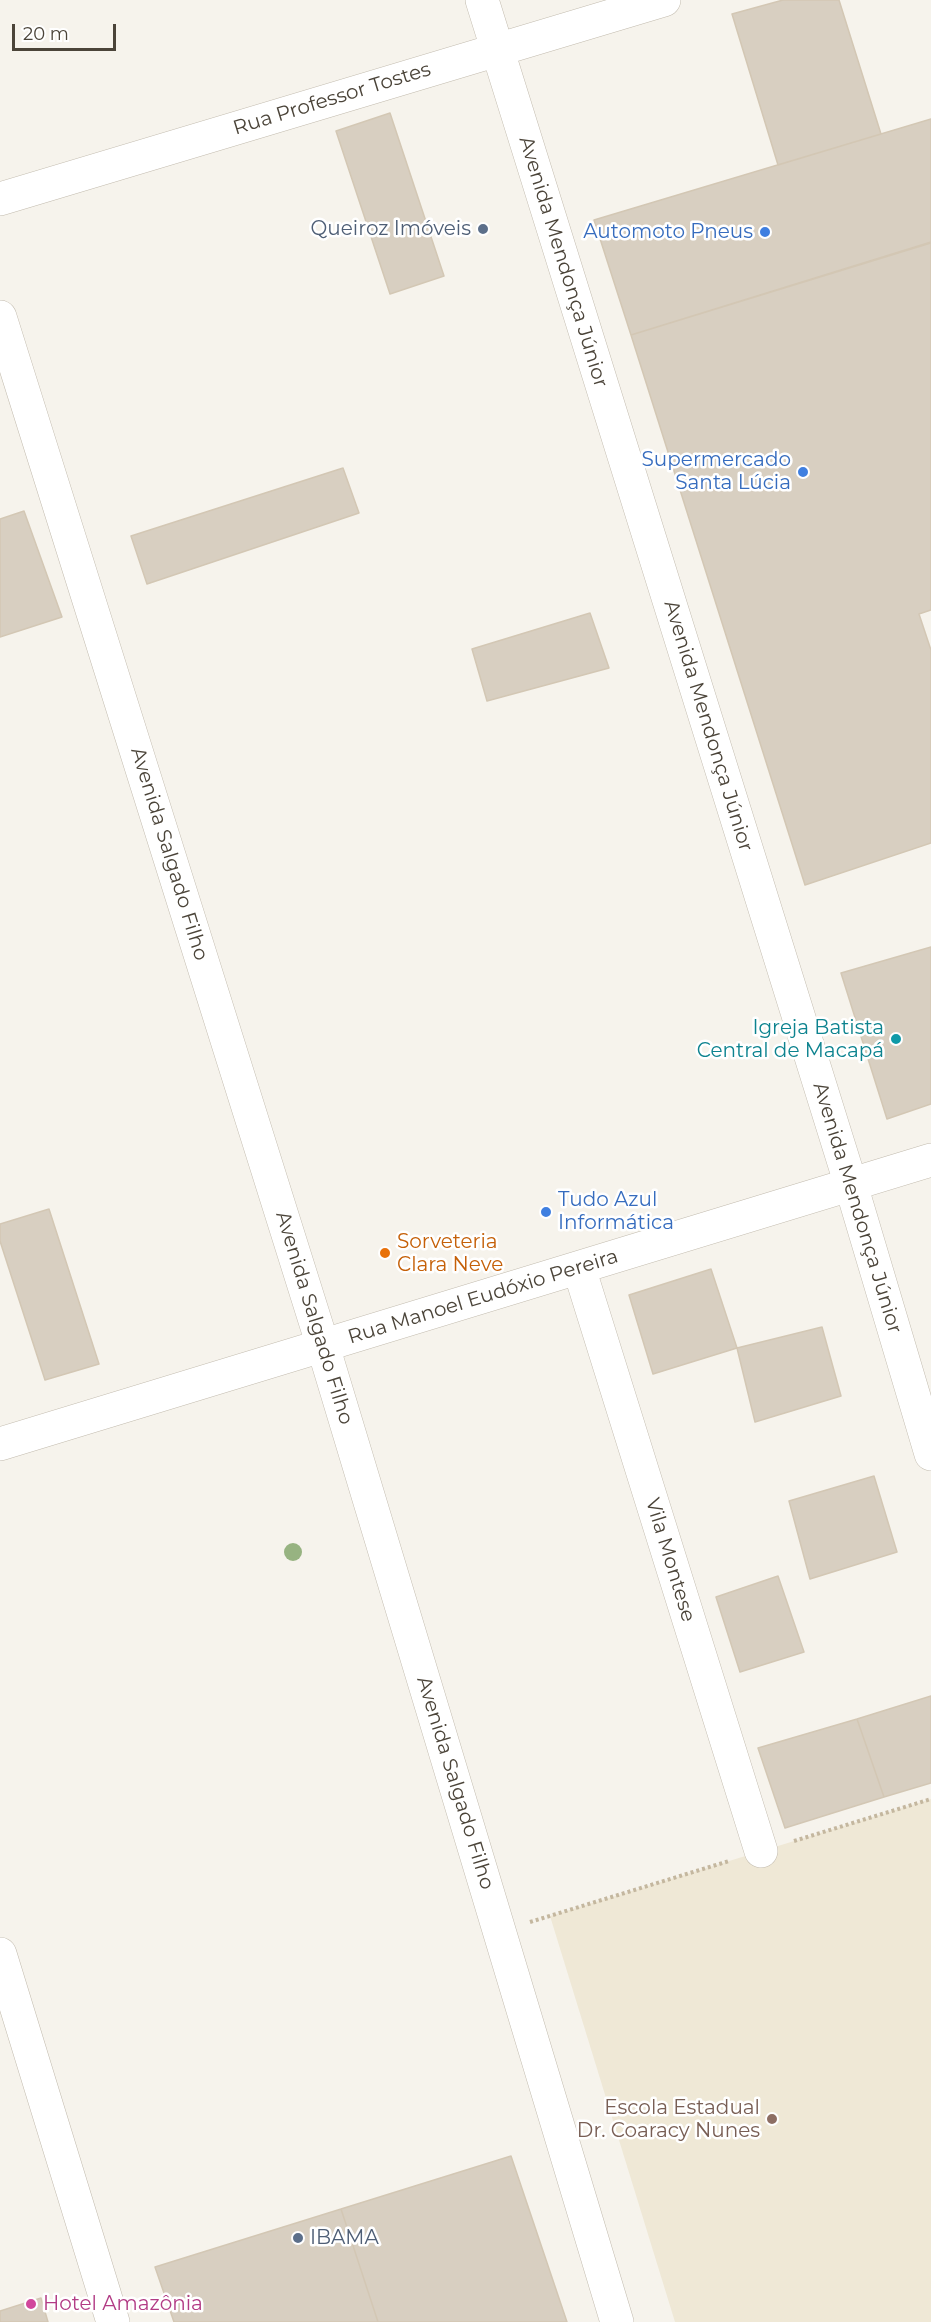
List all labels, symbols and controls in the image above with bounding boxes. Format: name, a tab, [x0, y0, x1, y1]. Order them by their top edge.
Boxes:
scale bar	[15, 12, 118, 50]
text: 20 m	[23, 23, 69, 45]
street label: Rua Professor Tostes	[230, 57, 434, 141]
street label: Avenida Mendonça Júnior	[513, 133, 613, 391]
place label: Queiroz Imóveis	[310, 217, 471, 241]
place label: Automoto Pneus	[583, 220, 753, 244]
marker: Queiroz Imóveis	[476, 222, 490, 236]
marker: Automoto Pneus	[758, 225, 772, 239]
place label: Supermercado Santa Lúcia	[642, 448, 791, 495]
marker: Supermercado Santa Lúcia	[796, 465, 810, 479]
street label: Avenida Mendonça Júnior	[658, 597, 758, 855]
street label: Avenida Salgado Filho	[125, 744, 213, 964]
place label: Igreja Batista Central de Macapá	[697, 1016, 884, 1063]
marker: Igreja Batista Central de Macapá	[889, 1032, 903, 1046]
street label: Avenida Mendonça Júnior	[807, 1079, 907, 1337]
place label: Tudo Azul Informática	[558, 1188, 674, 1235]
marker: Tudo Azul Informática	[539, 1205, 553, 1219]
street label: Avenida Salgado Filho	[270, 1208, 358, 1428]
place label: Sorveteria Clara Neve	[397, 1230, 503, 1277]
street label: Rua Manoel Eudóxio Pereira	[345, 1244, 621, 1350]
marker: Sorveteria Clara Neve	[378, 1246, 392, 1260]
street label: Vila Montese	[640, 1495, 700, 1625]
street label: Avenida Salgado Filho	[411, 1673, 499, 1893]
place label: Escola Estadual Dr. Coaracy Nunes	[577, 2096, 760, 2143]
marker: Escola Estadual Dr. Coaracy Nunes	[765, 2112, 779, 2126]
place label: IBAMA	[310, 2226, 379, 2250]
marker: IBAMA	[291, 2231, 305, 2245]
place label: Hotel Amazônia	[43, 2292, 203, 2316]
marker: Hotel Amazônia	[24, 2297, 38, 2311]

